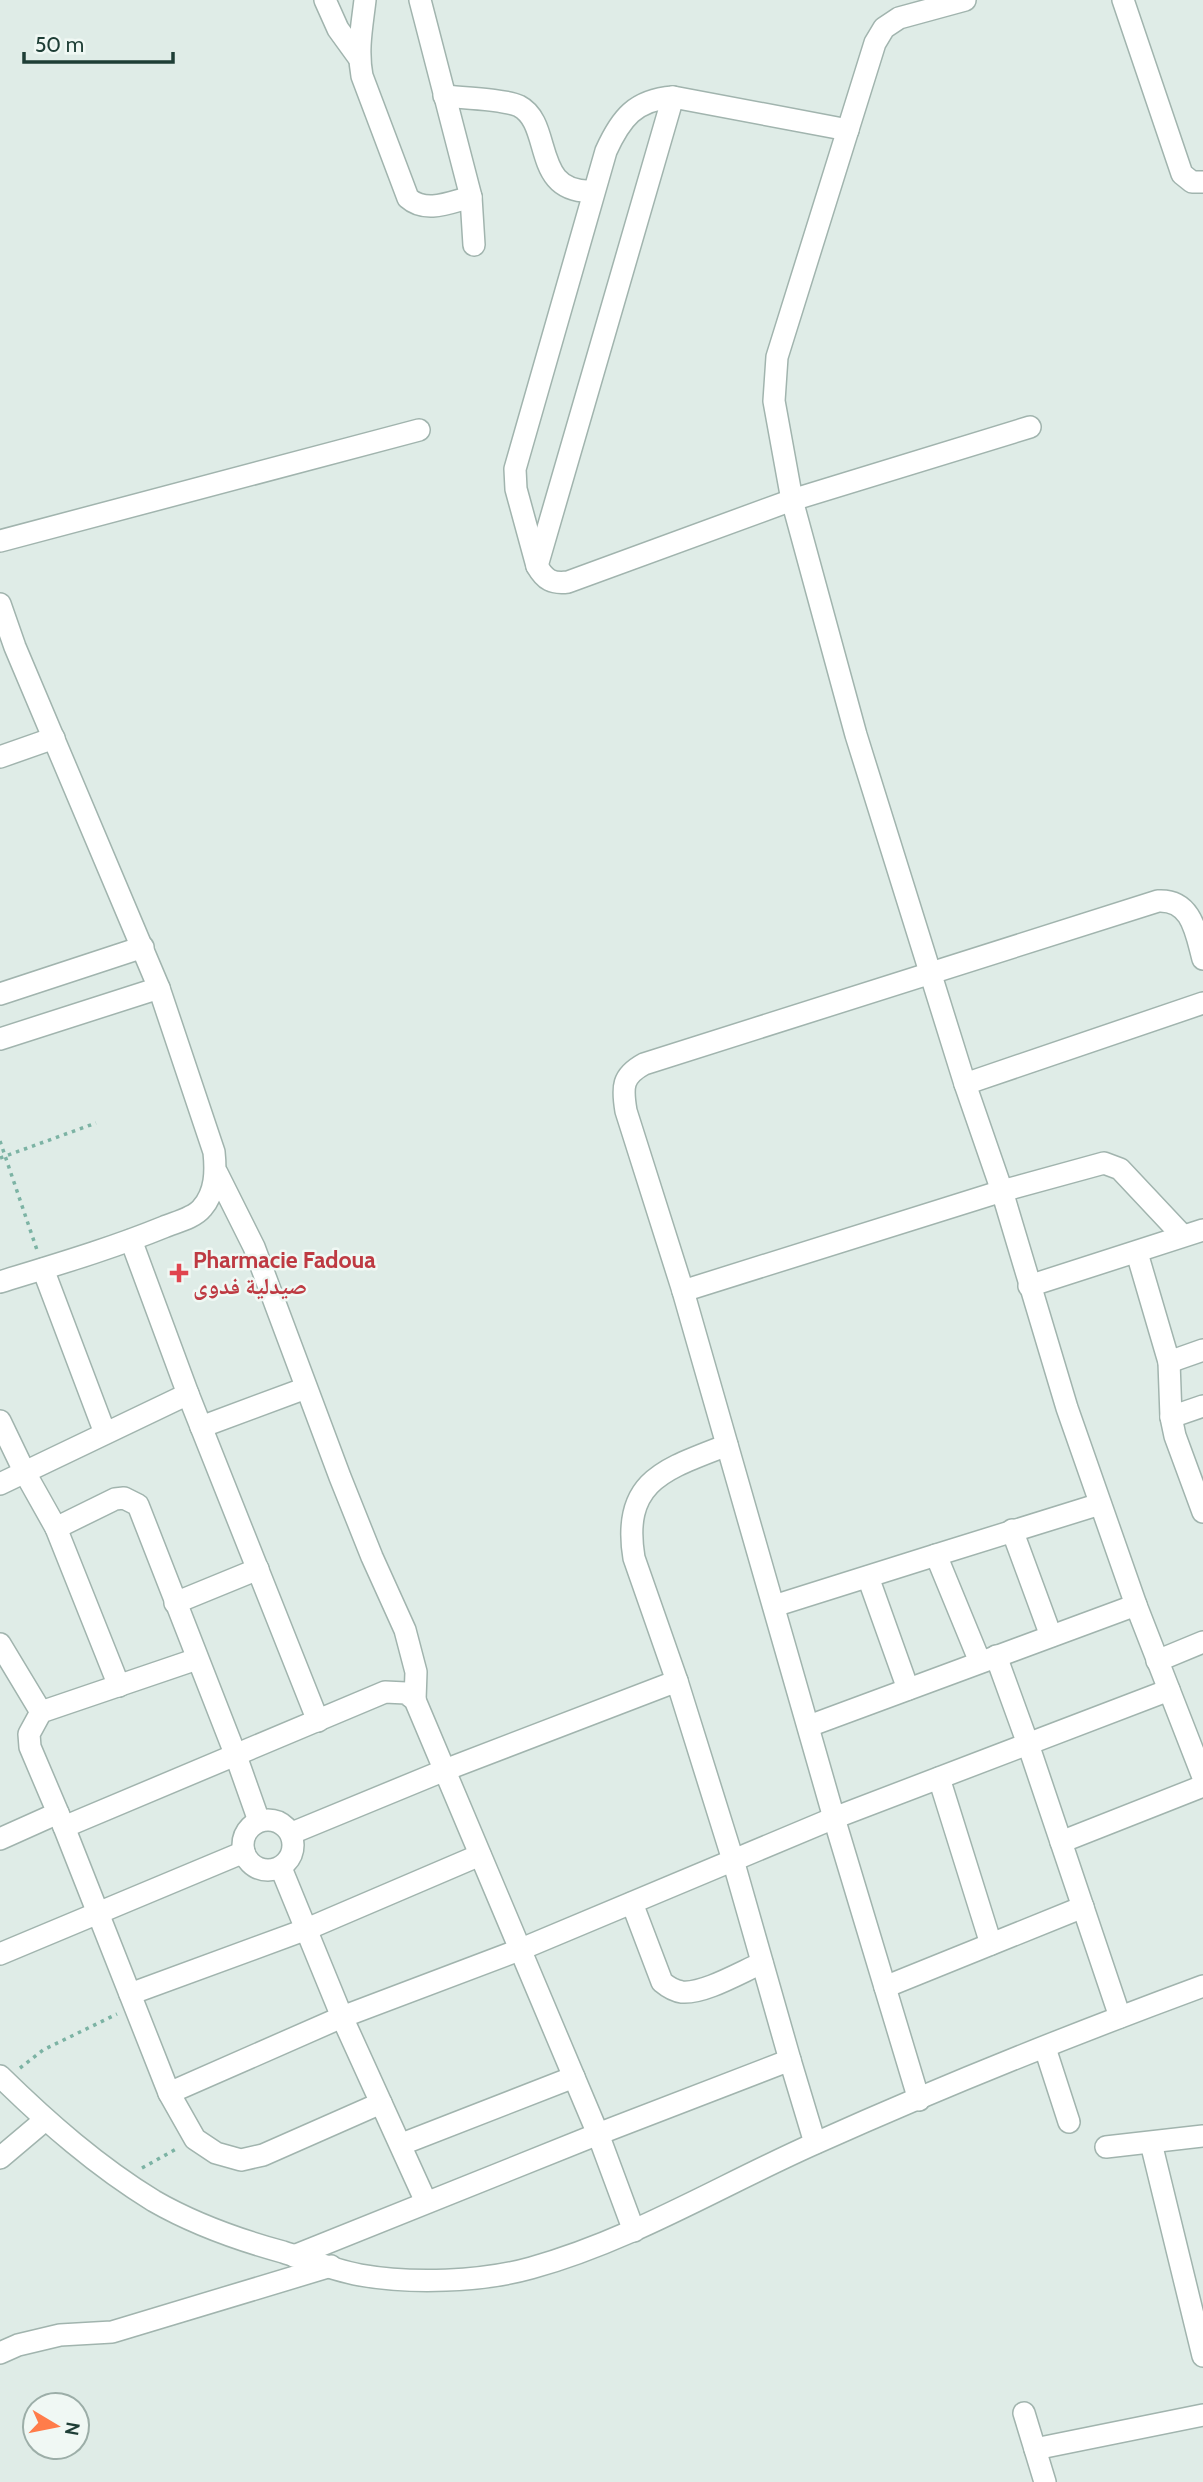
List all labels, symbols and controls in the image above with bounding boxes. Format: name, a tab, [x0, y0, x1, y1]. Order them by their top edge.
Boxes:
scale bar	[24, 21, 173, 65]
text: 50 m	[35, 32, 84, 57]
place label: Pharmacie Fadoua صيدلية فدوى	[193, 1246, 376, 1300]
marker: Pharmacie Fadoua صيدلية فدوى	[171, 1265, 187, 1281]
north arrow	[21, 2391, 91, 2461]
text: N	[60, 2420, 85, 2437]

